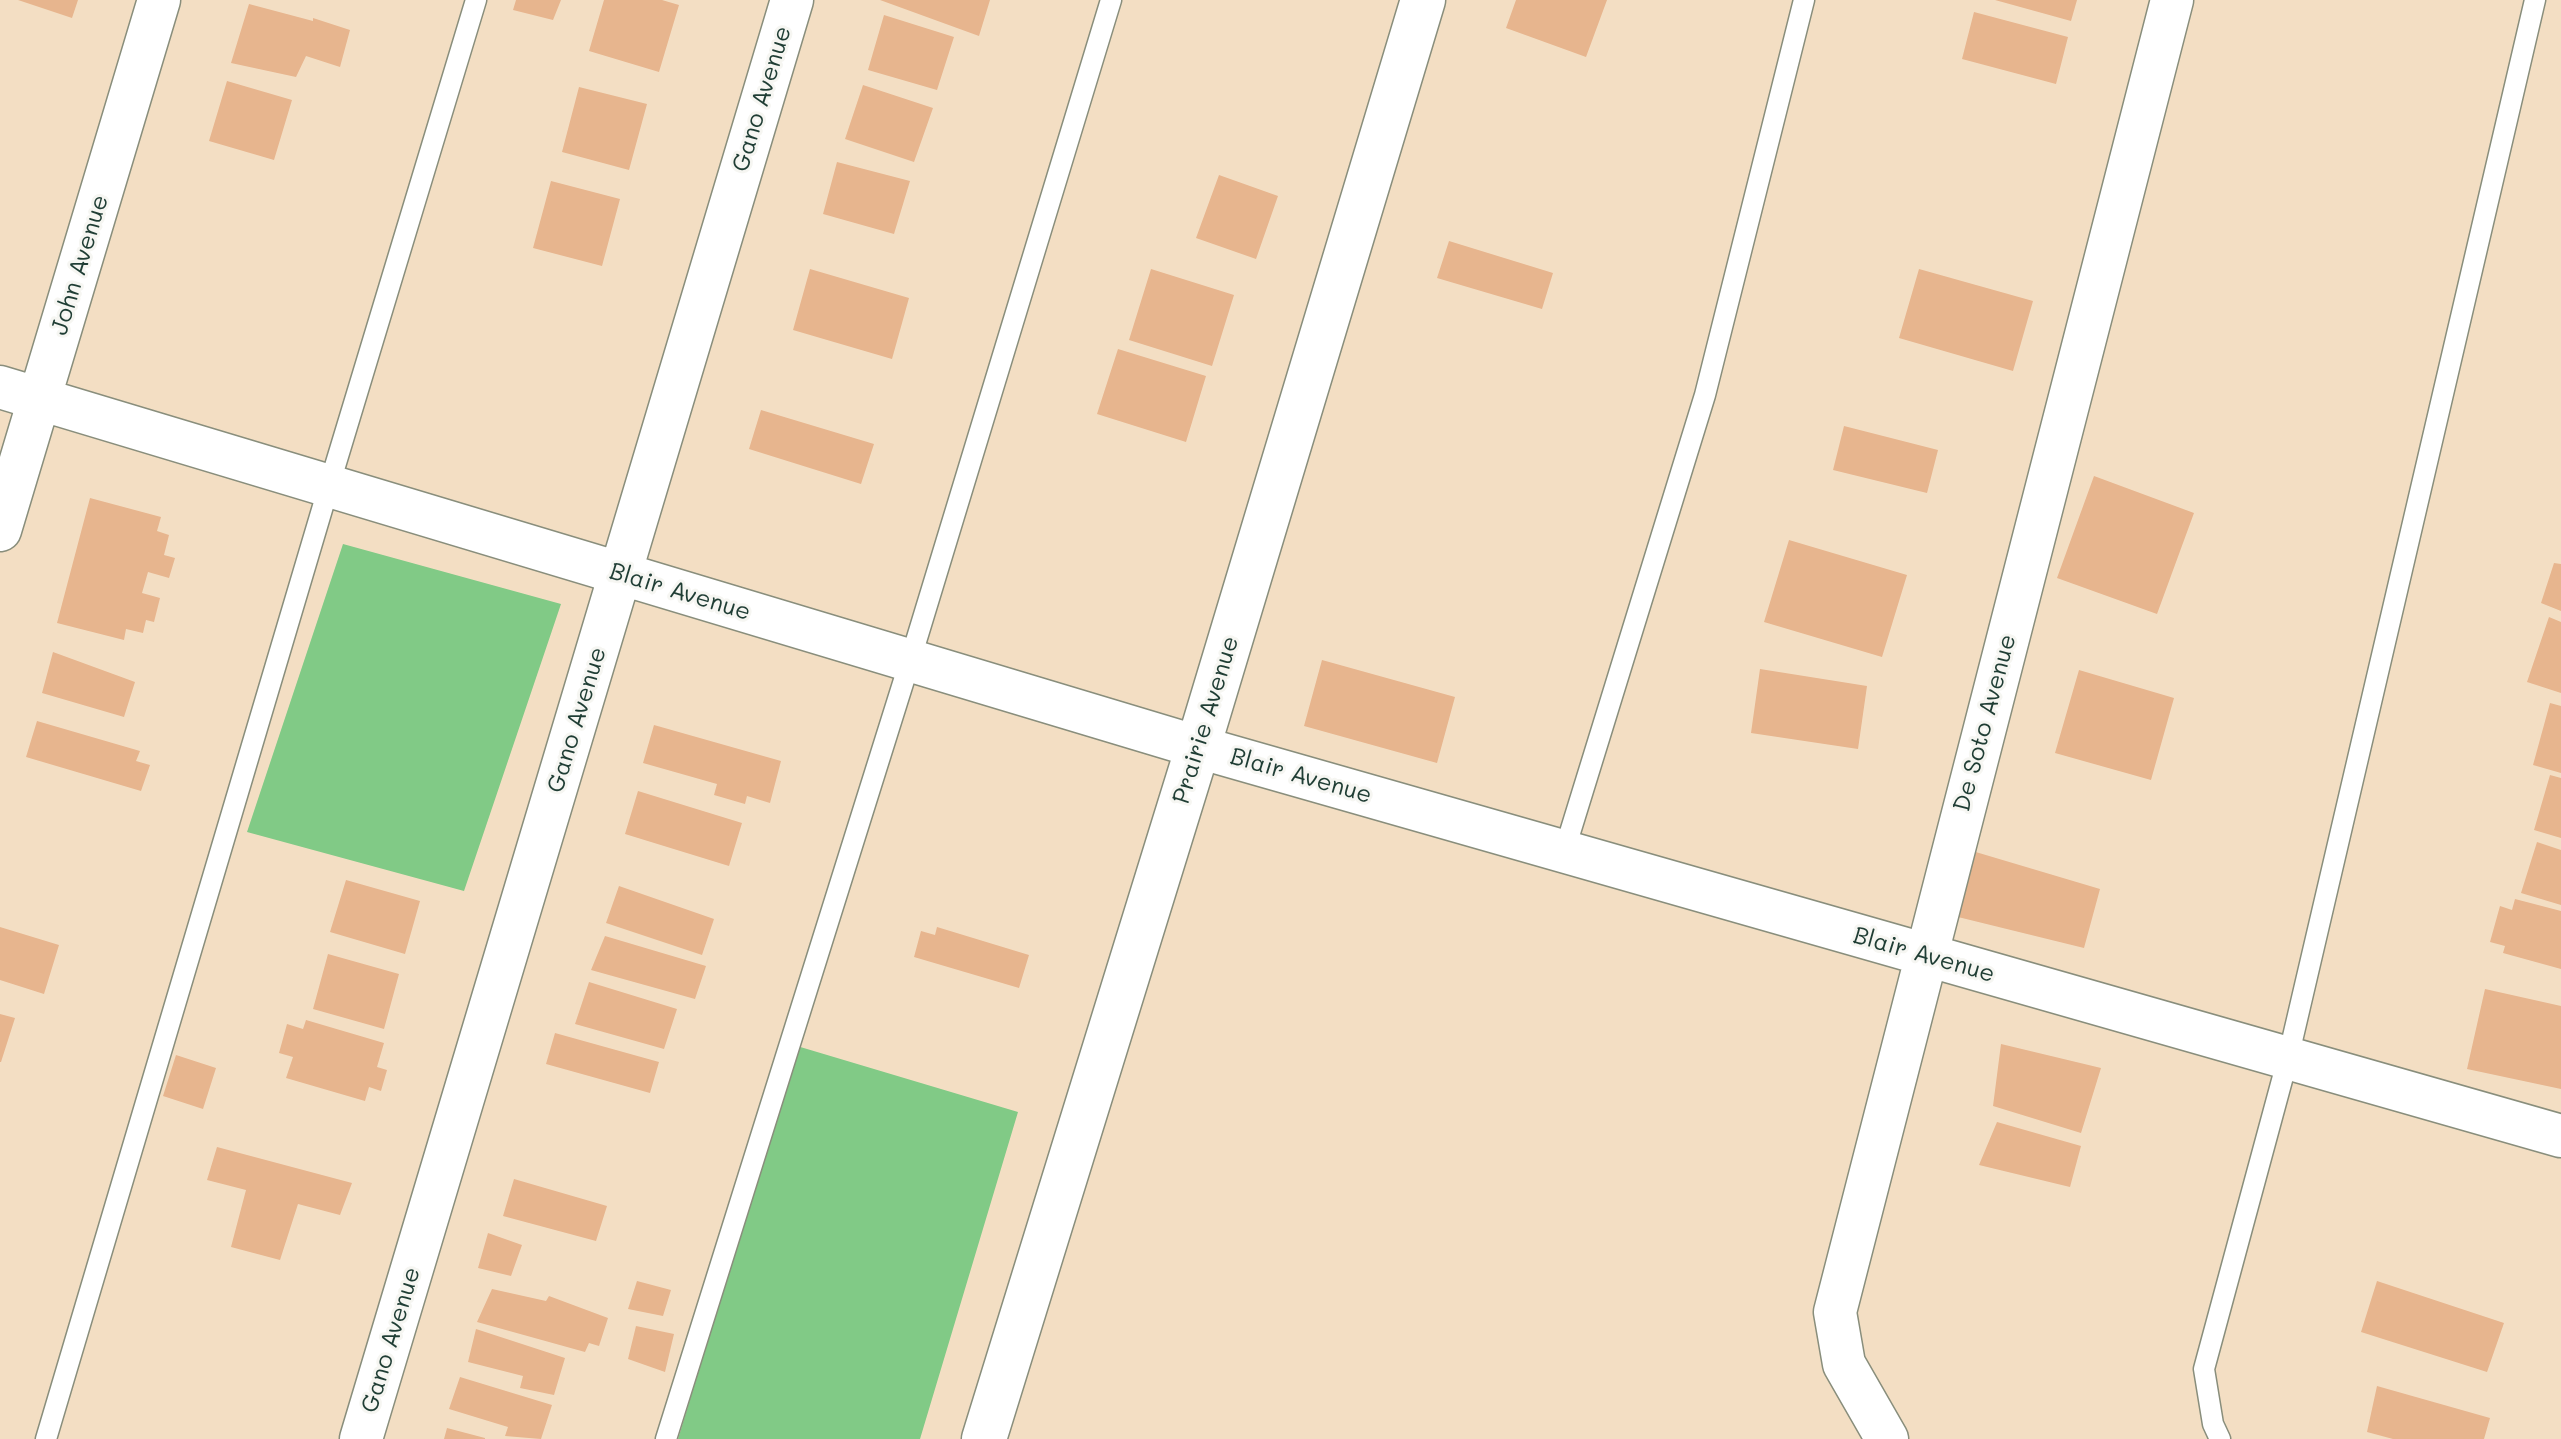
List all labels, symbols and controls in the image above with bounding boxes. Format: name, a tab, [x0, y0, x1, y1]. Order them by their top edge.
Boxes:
street label: Gano Avenue	[726, 23, 798, 175]
street label: John Avenue	[45, 191, 115, 339]
street label: Blair Avenue	[606, 557, 754, 627]
street label: De Soto Avenue	[1948, 631, 2022, 815]
street label: Prairie Avenue	[1167, 633, 1245, 807]
street label: Gano Avenue	[541, 644, 613, 796]
street label: Blair Avenue	[1227, 742, 1375, 810]
street label: Blair Avenue	[1850, 921, 1998, 989]
street label: Gano Avenue	[355, 1264, 427, 1416]

